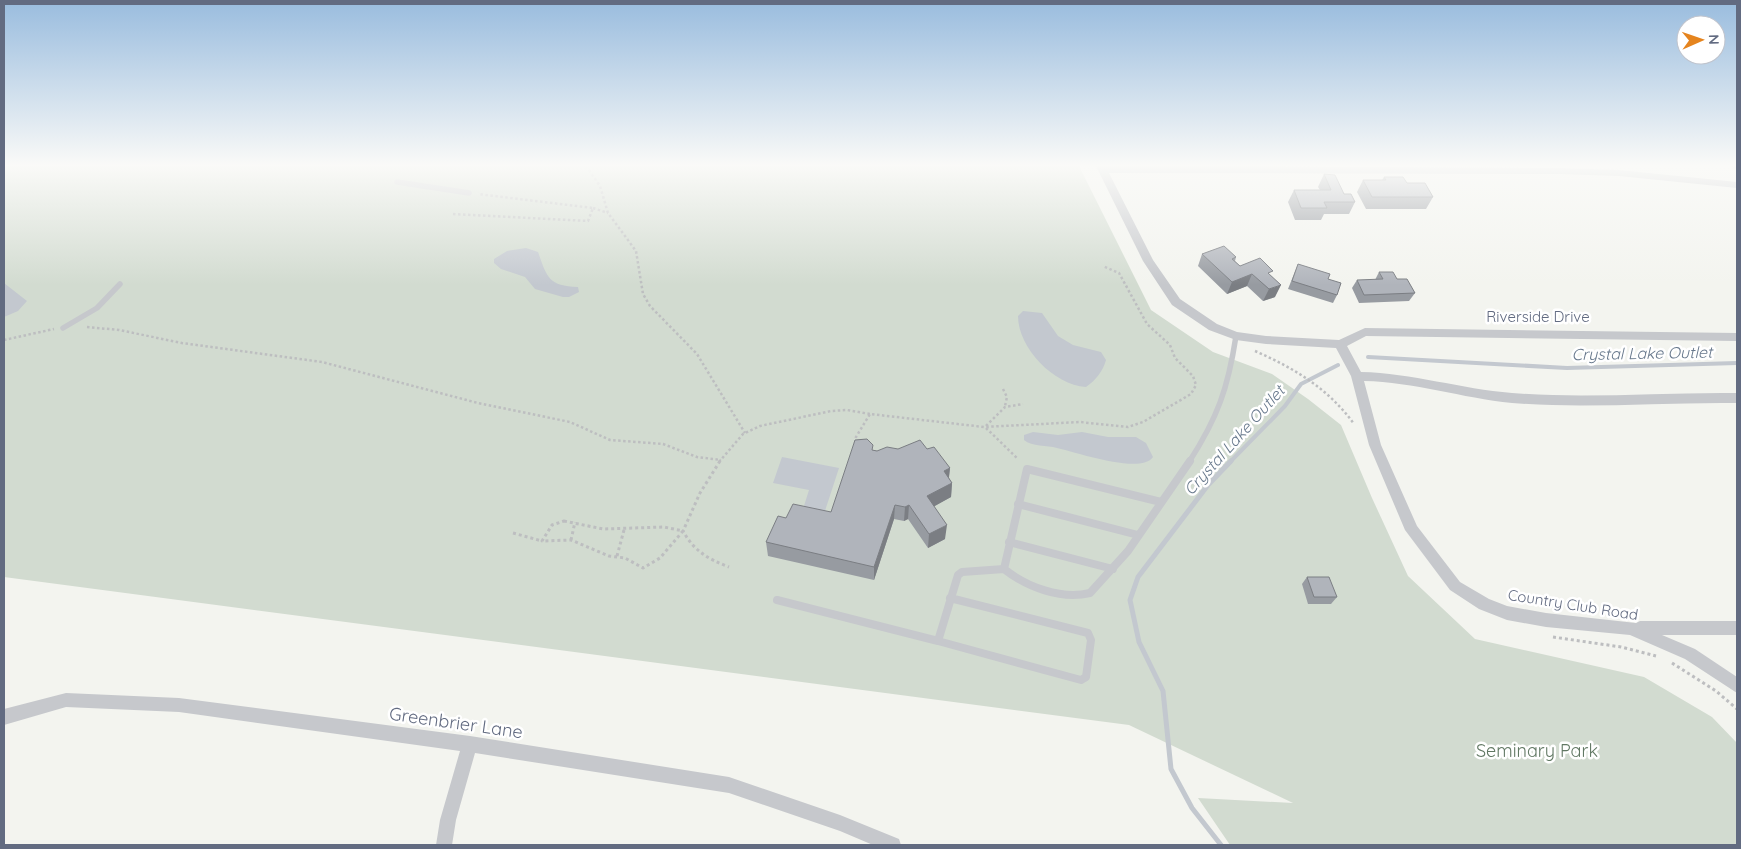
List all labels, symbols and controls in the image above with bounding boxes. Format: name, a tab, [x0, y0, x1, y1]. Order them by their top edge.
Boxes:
north arrow	[1676, 15, 1726, 65]
text: N	[1705, 34, 1723, 45]
street label: Riverside Drive	[1486, 307, 1590, 326]
water label: Crystal Lake Outlet	[1571, 342, 1714, 364]
water label: Crystal Lake Outlet	[1179, 380, 1290, 499]
street label: Country Club Road	[1507, 585, 1640, 624]
street label: Greenbrier Lane	[388, 702, 524, 743]
park label: Seminary Park	[1476, 739, 1598, 762]

